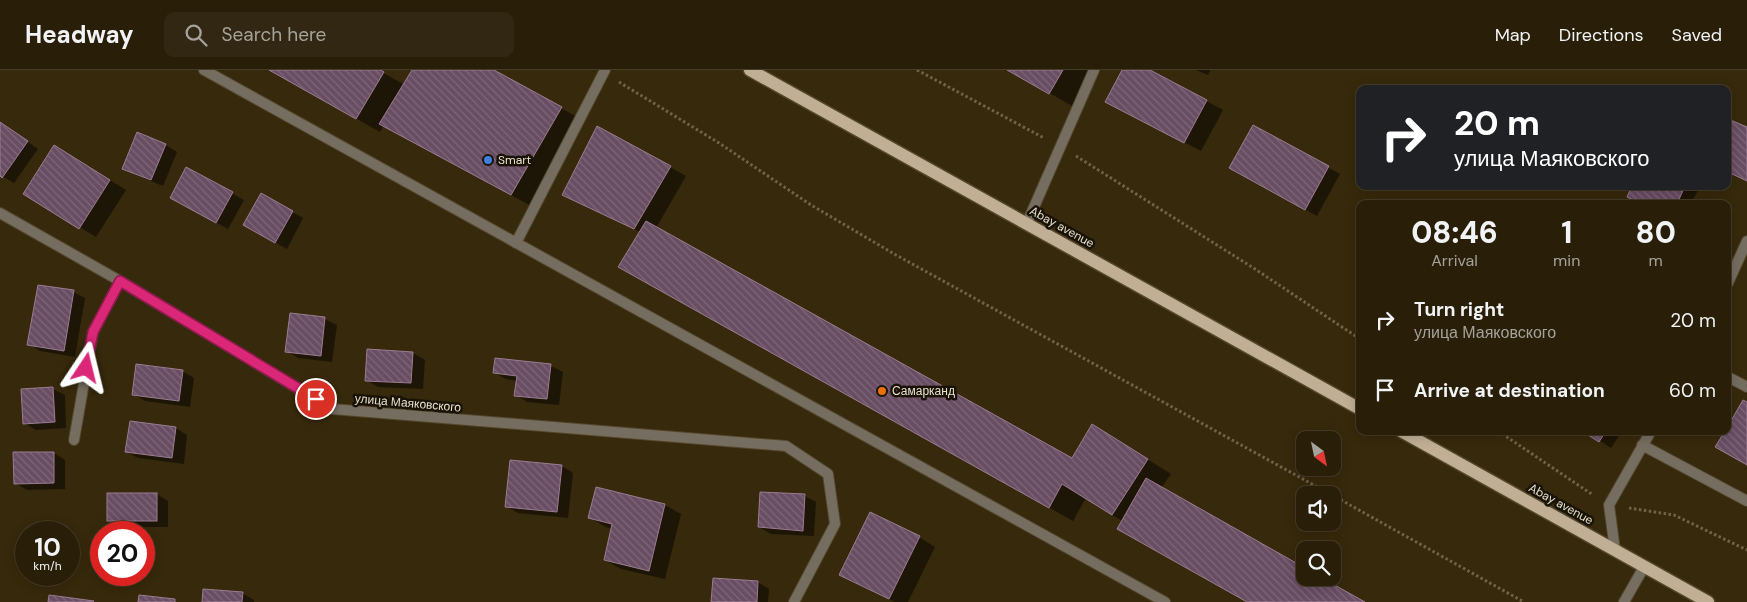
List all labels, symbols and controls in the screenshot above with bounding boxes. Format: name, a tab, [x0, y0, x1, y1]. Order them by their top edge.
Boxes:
search box	[164, 12, 514, 57]
text: Headway	[25, 19, 134, 50]
icon: search	[182, 21, 210, 49]
text: Search here	[222, 22, 326, 47]
text: Map	[1495, 23, 1531, 47]
text: Directions	[1559, 23, 1644, 47]
text: Saved	[1672, 23, 1722, 47]
text: 20 m	[1454, 100, 1540, 146]
icon: right	[1371, 105, 1436, 170]
text: улица Маяковского	[1454, 144, 1649, 173]
place label: Smart	[498, 152, 532, 168]
marker: Smart	[482, 154, 494, 166]
street label: Abay avenue	[1027, 203, 1097, 251]
text: 08:46	[1411, 213, 1498, 252]
text: 1	[1561, 213, 1572, 252]
text: 80	[1636, 213, 1676, 252]
text: Arrival	[1431, 250, 1478, 271]
text: min	[1553, 250, 1580, 271]
text: m	[1649, 250, 1663, 271]
text: Turn right	[1414, 297, 1504, 322]
icon: right	[1371, 306, 1399, 334]
text: 20 m	[1670, 308, 1716, 333]
text: улица Маяковского	[1414, 322, 1556, 343]
position arrow	[59, 341, 111, 393]
icon: arrive	[1371, 376, 1399, 404]
pin	[295, 378, 337, 420]
text: Arrive at destination	[1414, 378, 1605, 403]
text: 60 m	[1669, 378, 1716, 403]
place label: Самарканд	[892, 383, 955, 399]
icon: arrive	[302, 385, 330, 413]
marker: Самарканд	[876, 385, 888, 397]
street label: улица Маяковского	[354, 390, 462, 416]
north arrow	[1296, 431, 1341, 476]
map controls	[1296, 431, 1341, 586]
street label: Abay avenue	[1526, 480, 1596, 528]
button: sound	[1296, 486, 1341, 531]
speed limit sign: 20	[90, 521, 155, 586]
text: 10	[34, 531, 61, 564]
button: search	[1296, 541, 1341, 586]
text: km/h	[33, 558, 62, 574]

